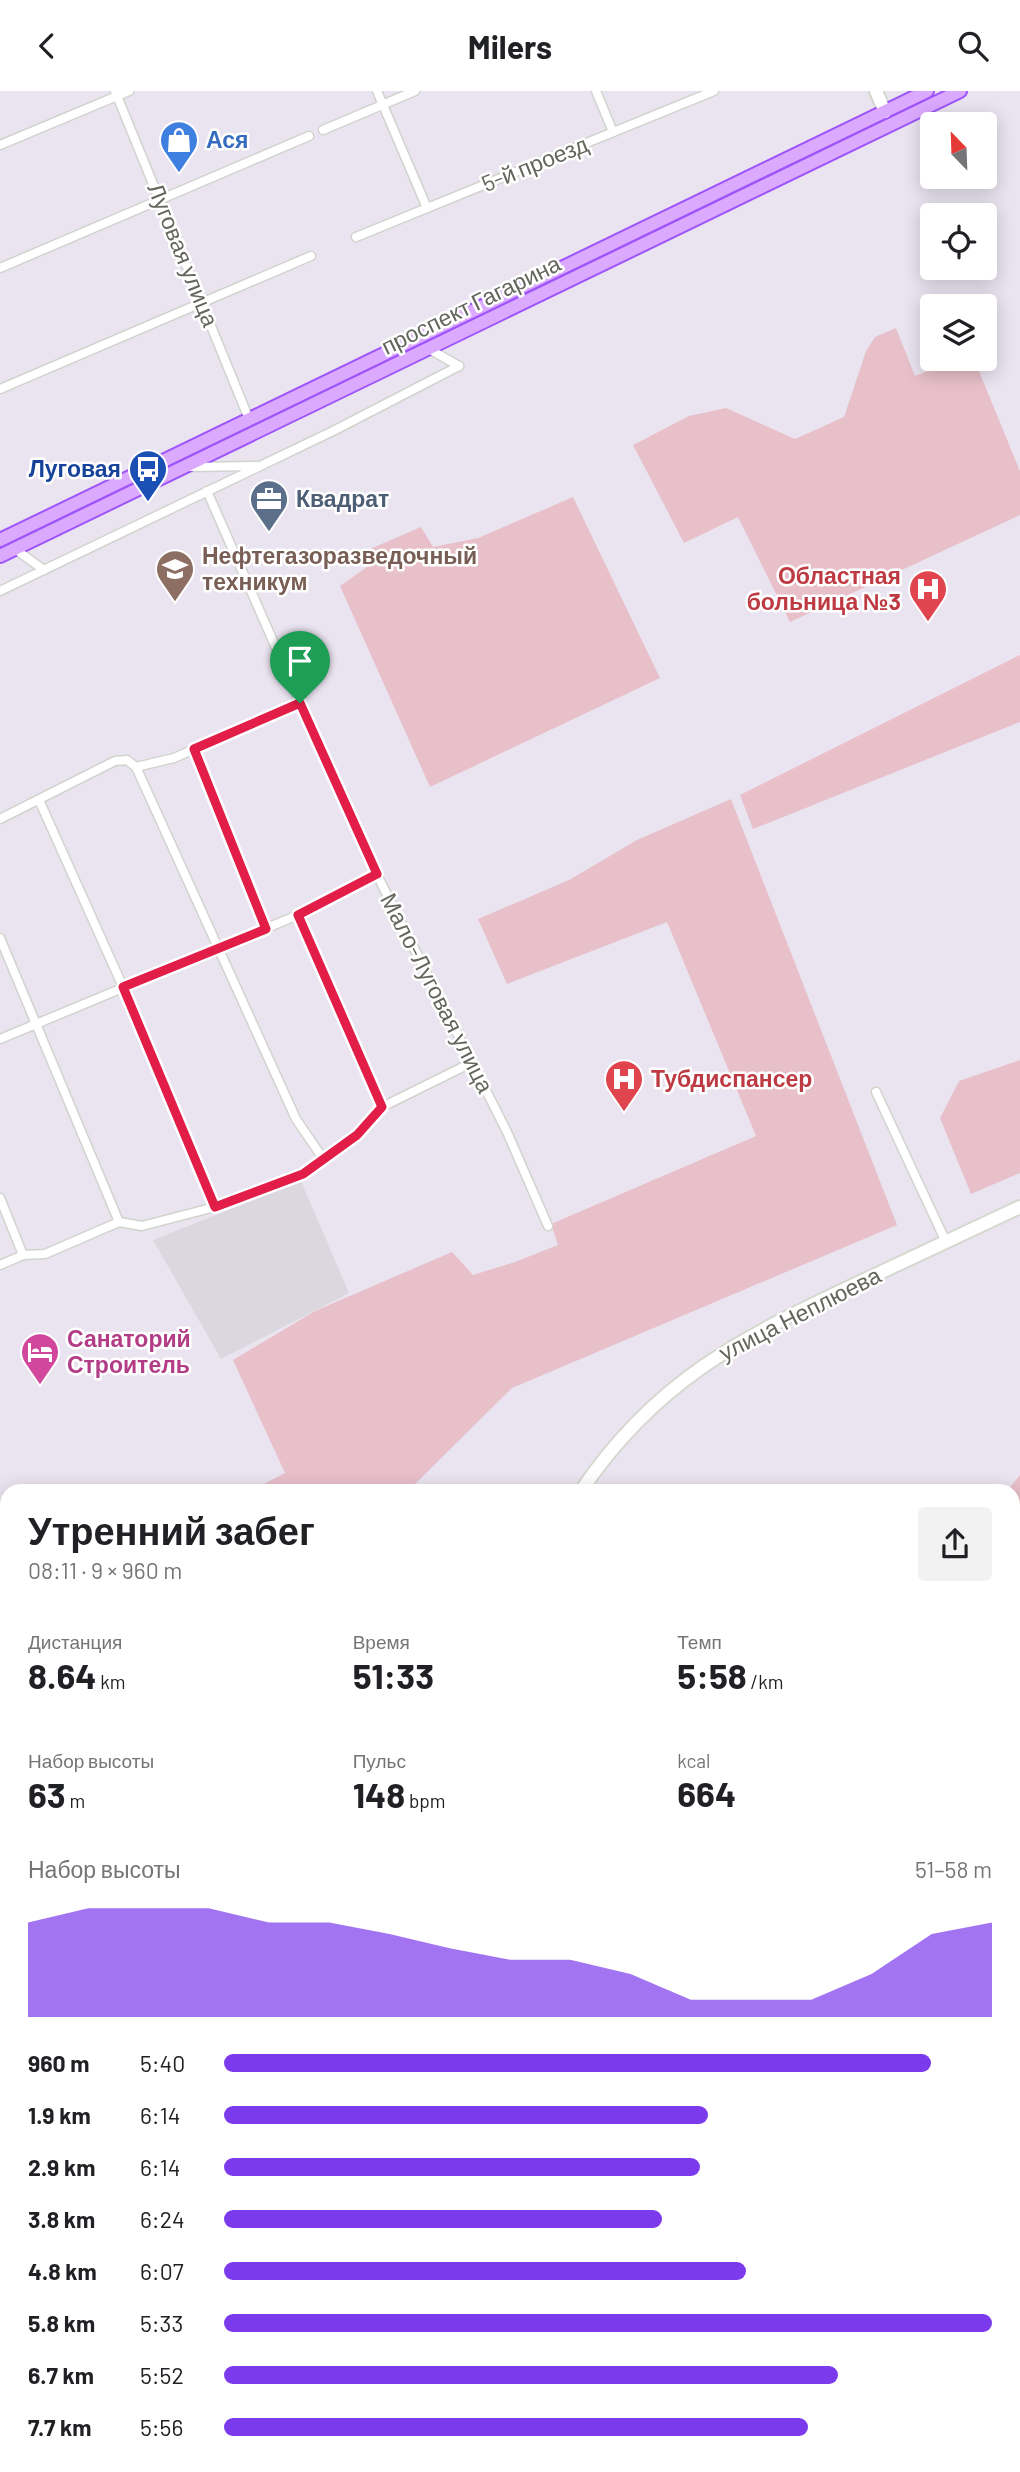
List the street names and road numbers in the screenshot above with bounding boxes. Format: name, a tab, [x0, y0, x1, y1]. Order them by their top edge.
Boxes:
street label: 5-й проезд	[477, 129, 592, 197]
street label: Луговая улица	[142, 179, 226, 331]
street label: проспект Гагарина	[376, 248, 565, 360]
street label: Мало-Луговая улица	[375, 888, 500, 1097]
street label: улица Неплюева	[714, 1260, 885, 1366]

